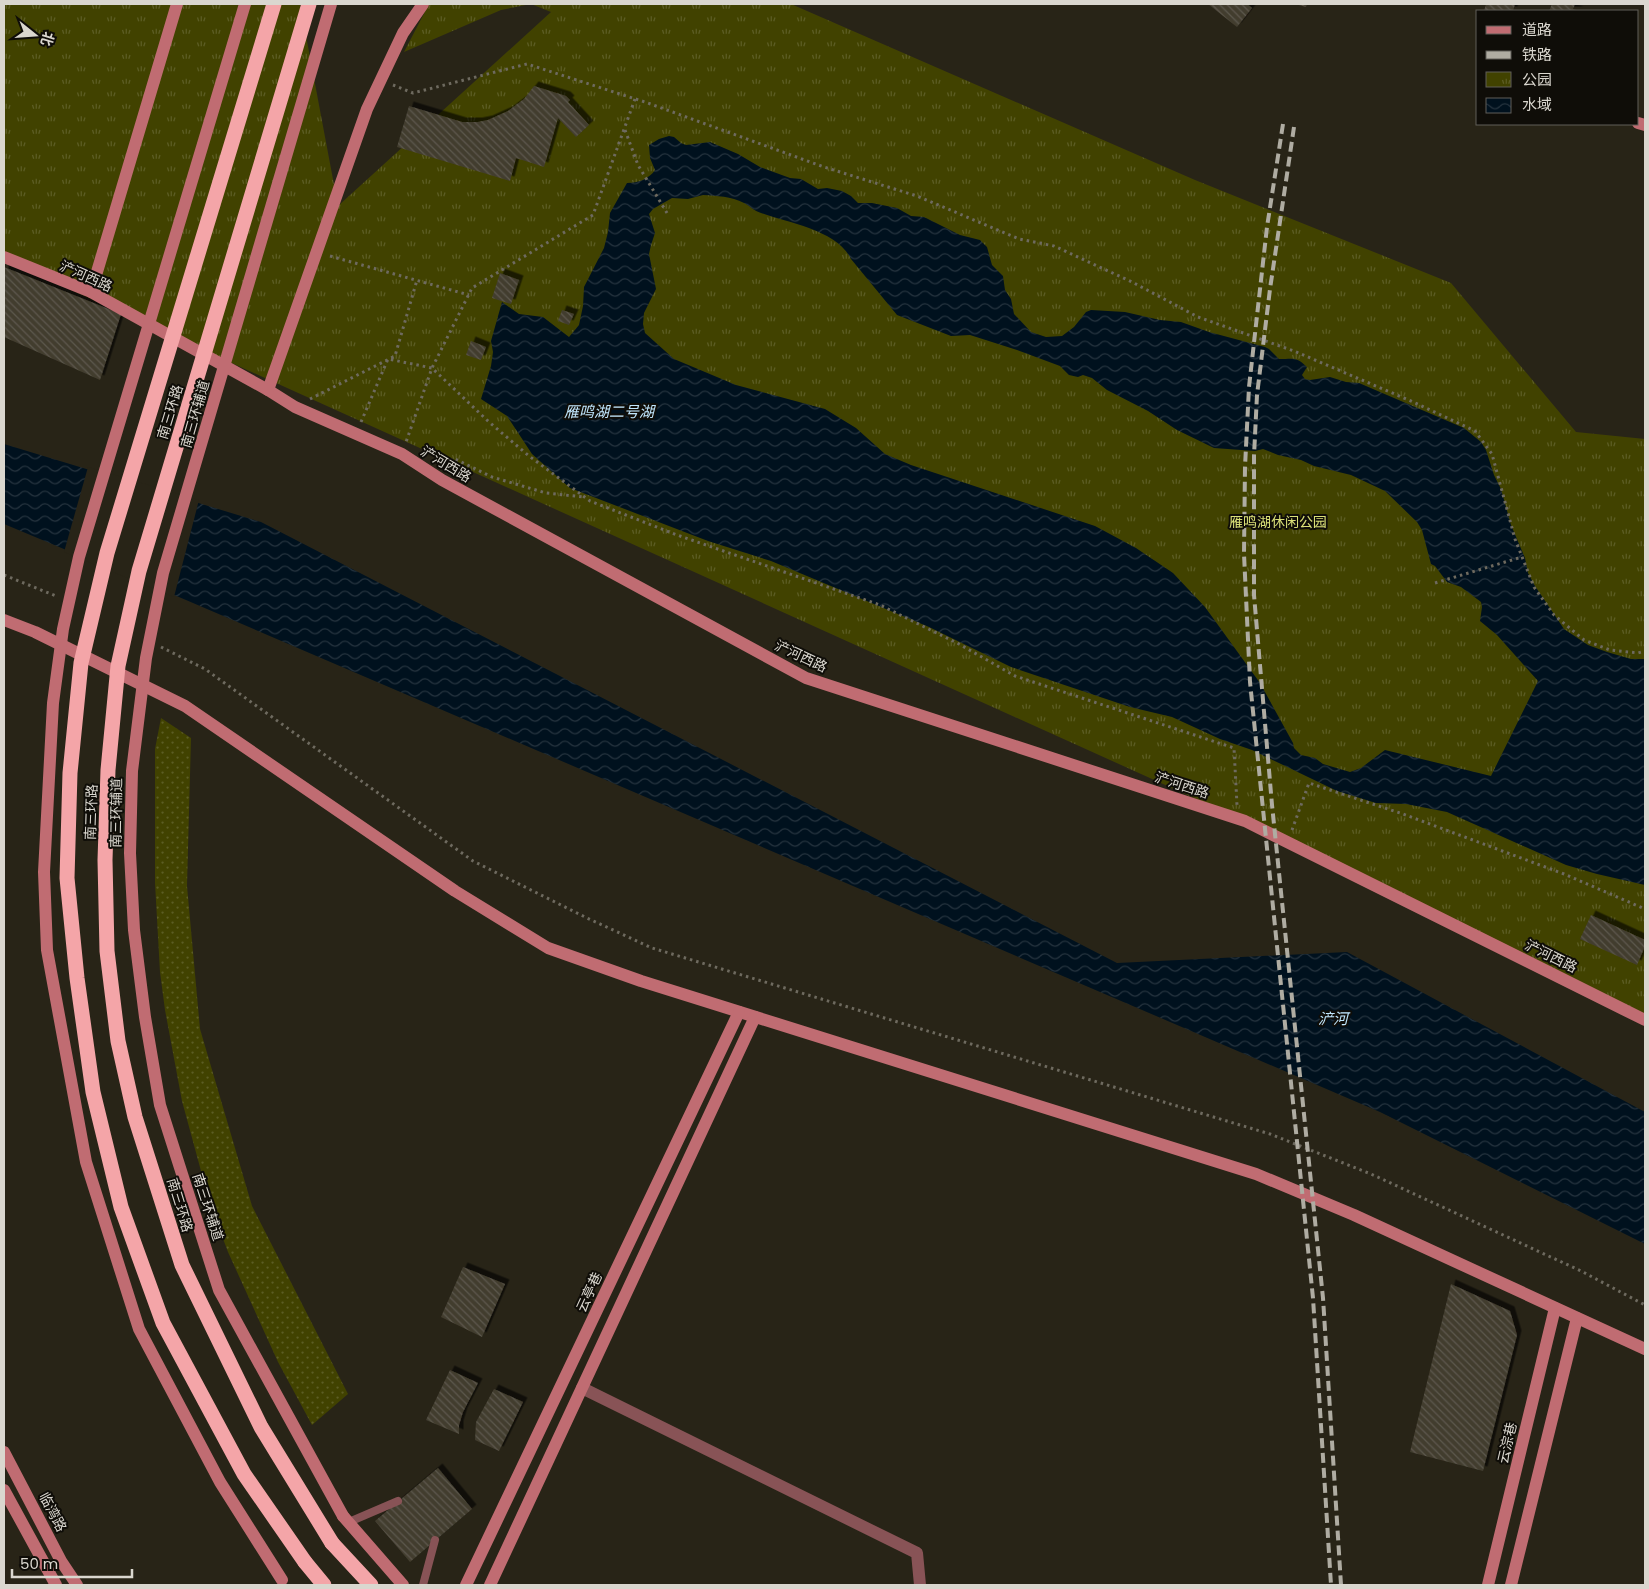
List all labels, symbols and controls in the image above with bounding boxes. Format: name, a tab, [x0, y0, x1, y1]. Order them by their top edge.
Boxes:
north arrow	[10, 10, 60, 60]
legend	[1476, 10, 1639, 125]
text: 道路	[1522, 19, 1552, 40]
text: 北	[36, 29, 59, 48]
text: 铁路	[1522, 44, 1552, 65]
text: 公园	[1522, 69, 1552, 90]
text: 水域	[1522, 94, 1552, 115]
street label: 浐河西路	[56, 255, 116, 297]
street label: 南三环辅道	[176, 378, 214, 450]
street label: 南三环路	[152, 382, 188, 442]
water label: 雁鸣湖二号湖	[564, 401, 656, 422]
street label: 浐河西路	[417, 441, 475, 487]
park label: 雁鸣湖休闲公园	[1229, 512, 1327, 532]
street label: 浐河西路	[771, 635, 831, 677]
street label: 浐河西路	[1152, 767, 1212, 803]
street label: 南三环辅道	[105, 778, 127, 848]
street label: 南三环路	[80, 784, 102, 840]
street label: 浐河西路	[1521, 935, 1581, 977]
water label: 浐河	[1318, 1008, 1351, 1029]
street label: 南三环辅道	[188, 1171, 228, 1243]
street label: 南三环路	[162, 1175, 198, 1235]
street label: 云亭巷	[571, 1269, 607, 1315]
street label: 云淙巷	[1493, 1420, 1521, 1466]
street label: 临湾路	[34, 1489, 72, 1535]
scale bar	[12, 1546, 132, 1578]
text: 50 m	[20, 1553, 58, 1574]

